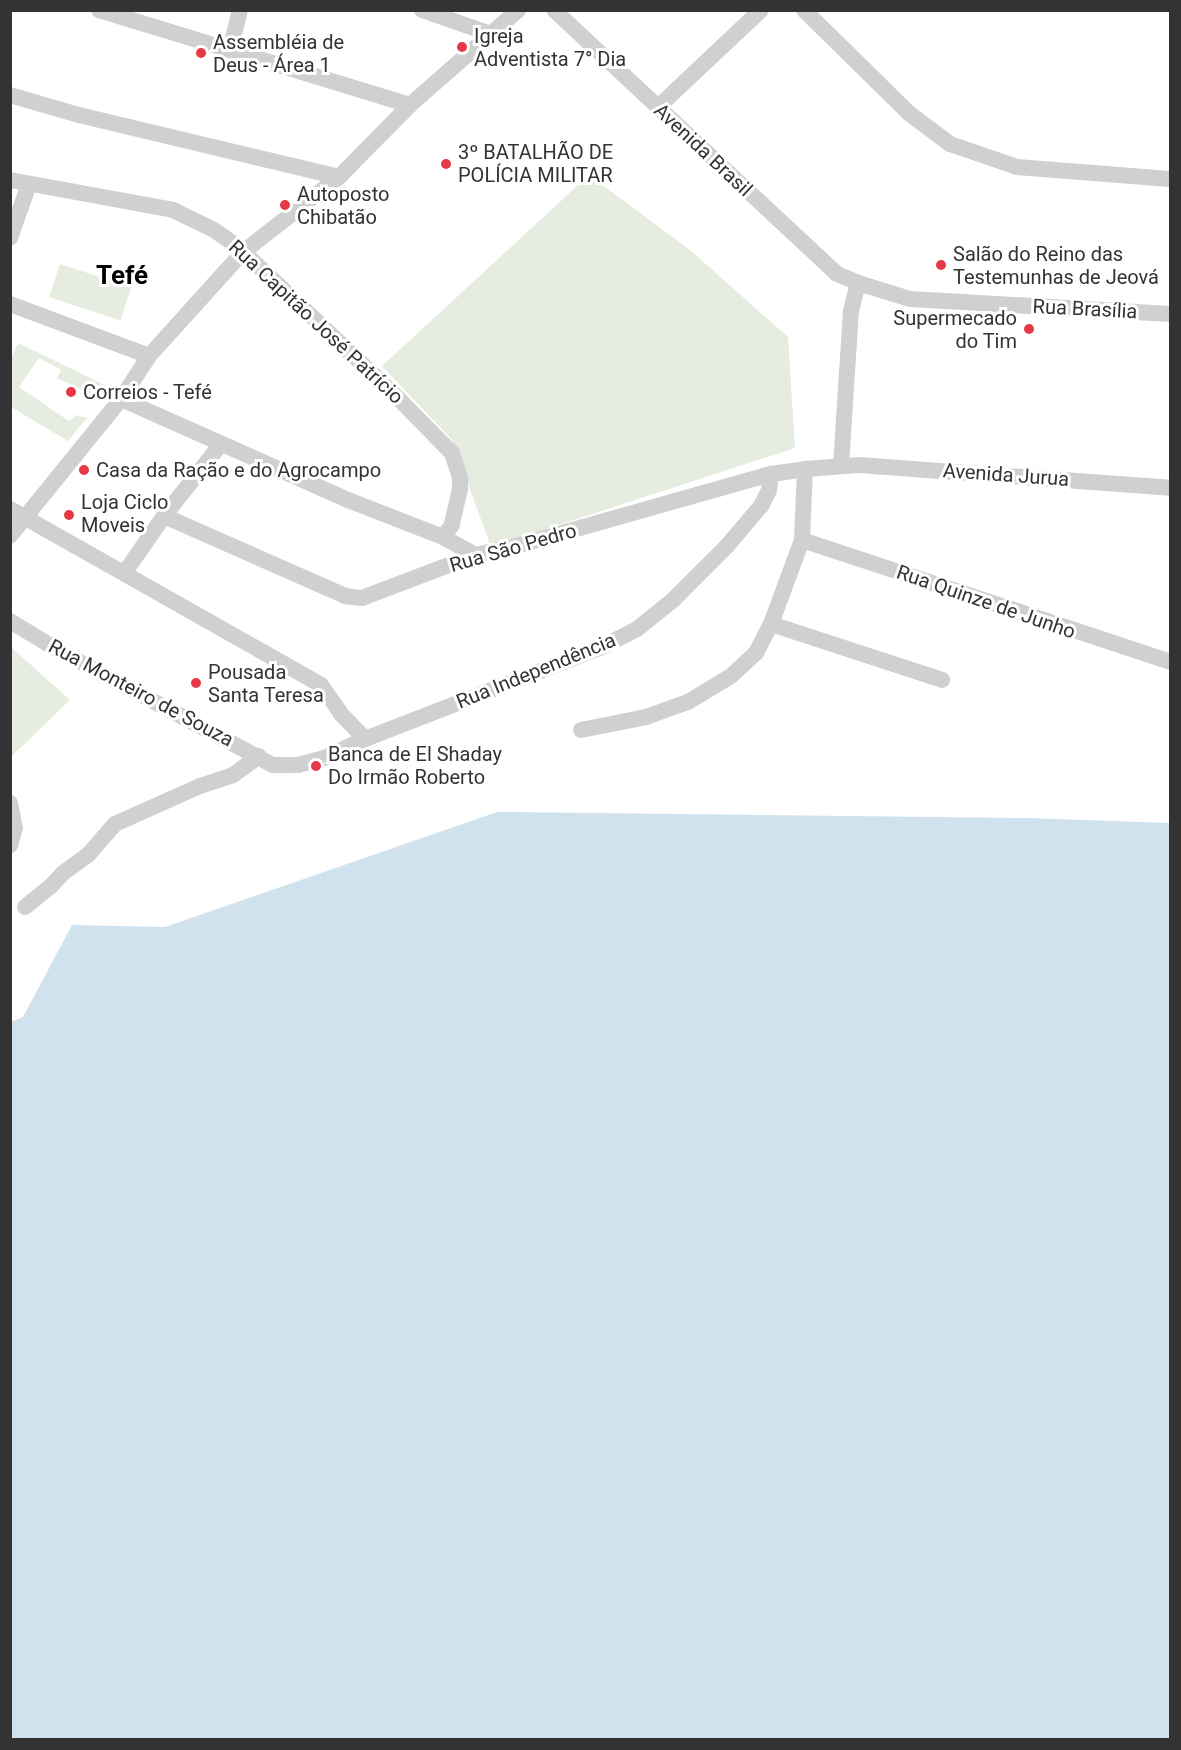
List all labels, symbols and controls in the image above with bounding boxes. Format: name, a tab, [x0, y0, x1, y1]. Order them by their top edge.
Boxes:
place label: Igreja Adventista 7° Dia	[474, 24, 626, 71]
place label: Assembléia de Deus - Área 1	[213, 30, 344, 77]
marker: Igreja Adventista 7° Dia	[455, 40, 469, 54]
marker: Assembléia de Deus - Área 1	[194, 46, 208, 60]
street label: Avenida Brasil	[649, 98, 757, 202]
place label: 3º BATALHÃO DE POLÍCIA MILITAR	[458, 140, 613, 187]
marker: 3º BATALHÃO DE POLÍCIA MILITAR	[439, 157, 453, 171]
place label: Autoposto Chibatão	[297, 182, 389, 229]
marker: Autoposto Chibatão	[278, 198, 292, 212]
street label: Rua Capitão José Patrício	[224, 235, 408, 409]
place label: Salão do Reino das Testemunhas de Jeová	[953, 242, 1159, 289]
marker: Salão do Reino das Testemunhas de Jeová	[934, 258, 948, 272]
district label: Tefé	[96, 260, 148, 292]
street label: Rua Brasília	[1032, 294, 1138, 324]
place label: Supermecado do Tim	[893, 306, 1017, 353]
marker: Supermecado do Tim	[1022, 322, 1036, 336]
place label: Correios - Tefé	[83, 380, 212, 404]
marker: Correios - Tefé	[64, 385, 78, 399]
place label: Casa da Ração e do Agrocampo	[96, 458, 381, 482]
street label: Avenida Jurua	[942, 459, 1070, 491]
marker: Casa da Ração e do Agrocampo	[77, 463, 91, 477]
place label: Loja Ciclo Moveis	[81, 491, 168, 538]
marker: Loja Ciclo Moveis	[62, 508, 76, 522]
street label: Rua São Pedro	[447, 518, 579, 578]
street label: Rua Quinze de Junho	[893, 560, 1079, 644]
street label: Rua Independência	[453, 628, 619, 714]
street label: Rua Monteiro de Souza	[44, 634, 238, 752]
place label: Pousada Santa Teresa	[208, 660, 324, 707]
marker: Pousada Santa Teresa	[189, 676, 203, 690]
place label: Banca de El Shaday Do Irmão Roberto	[328, 742, 502, 789]
marker: Banca de El Shaday Do Irmão Roberto	[309, 759, 323, 773]

